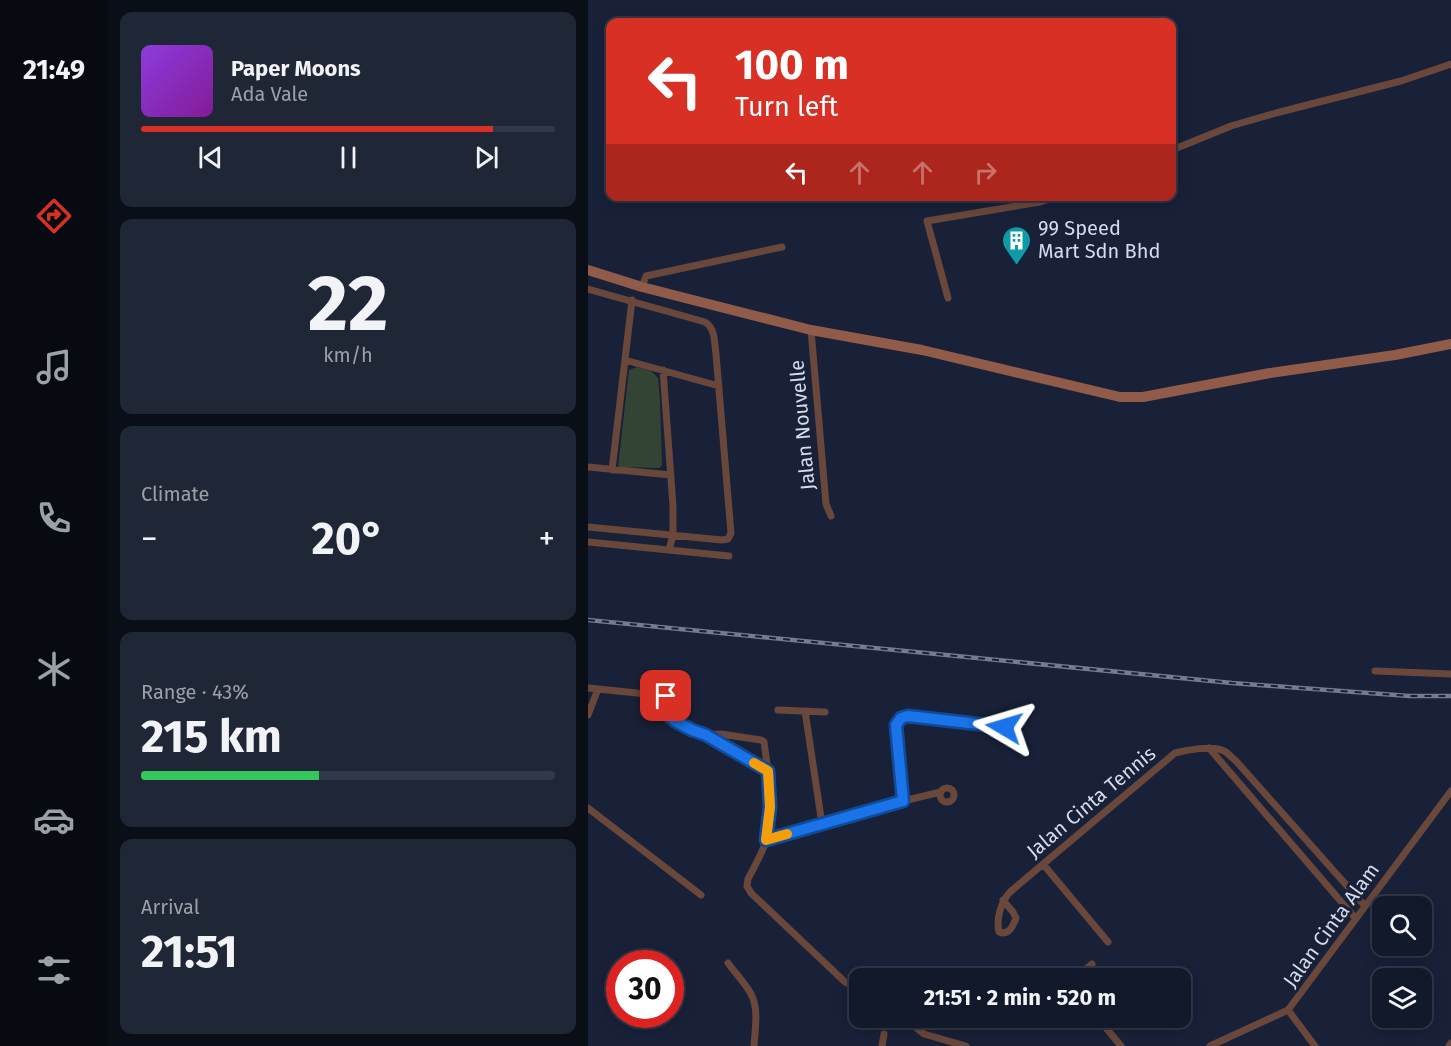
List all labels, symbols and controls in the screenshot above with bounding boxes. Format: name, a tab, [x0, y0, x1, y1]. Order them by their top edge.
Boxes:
text: 100 m	[735, 40, 849, 90]
icon: left	[636, 42, 714, 120]
text: 21:49	[23, 54, 85, 86]
text: Paper Moons	[231, 55, 361, 82]
text: Ada Vale	[231, 82, 308, 106]
text: Turn left	[735, 91, 838, 123]
icon: previous	[194, 141, 227, 174]
icon: pause	[332, 141, 365, 174]
icon: next	[470, 141, 503, 174]
icon: left	[780, 156, 813, 189]
icon: ahead	[843, 156, 876, 189]
icon: ahead	[906, 156, 939, 189]
icon: right	[969, 156, 1002, 189]
icon: directions	[33, 195, 75, 237]
place label: 99 Speed Mart Sdn Bhd	[1038, 216, 1160, 263]
building icon: 99 Speed Mart Sdn Bhd	[1001, 224, 1033, 266]
text: 22	[308, 257, 388, 351]
text: km/h	[323, 343, 373, 367]
icon: music	[33, 346, 75, 388]
street label: Jalan Nouvelle	[784, 359, 820, 491]
text: Climate	[141, 482, 209, 506]
icon: phone	[33, 497, 75, 539]
text: 20°	[311, 512, 385, 566]
text: −	[141, 519, 158, 559]
text: +	[539, 519, 555, 559]
icon: climate	[33, 648, 75, 690]
pin	[640, 670, 691, 721]
icon: arrive	[649, 679, 682, 712]
text: Range · 43%	[141, 680, 249, 704]
position arrow	[972, 695, 1036, 759]
text: 215 km	[141, 710, 282, 764]
street label: Jalan Cinta Tennis	[1022, 741, 1160, 863]
icon: car	[33, 799, 75, 841]
street label: Jalan Cinta Alam	[1278, 858, 1384, 992]
text: Arrival	[141, 895, 200, 919]
map controls	[1372, 896, 1432, 1028]
button: search	[1372, 896, 1432, 956]
text: 21:51	[141, 925, 238, 979]
icon: filters	[33, 949, 75, 991]
speed limit sign: 30	[606, 950, 684, 1028]
button: layers	[1372, 968, 1432, 1028]
text: 21:51 · 2 min · 520 m	[924, 984, 1116, 1011]

